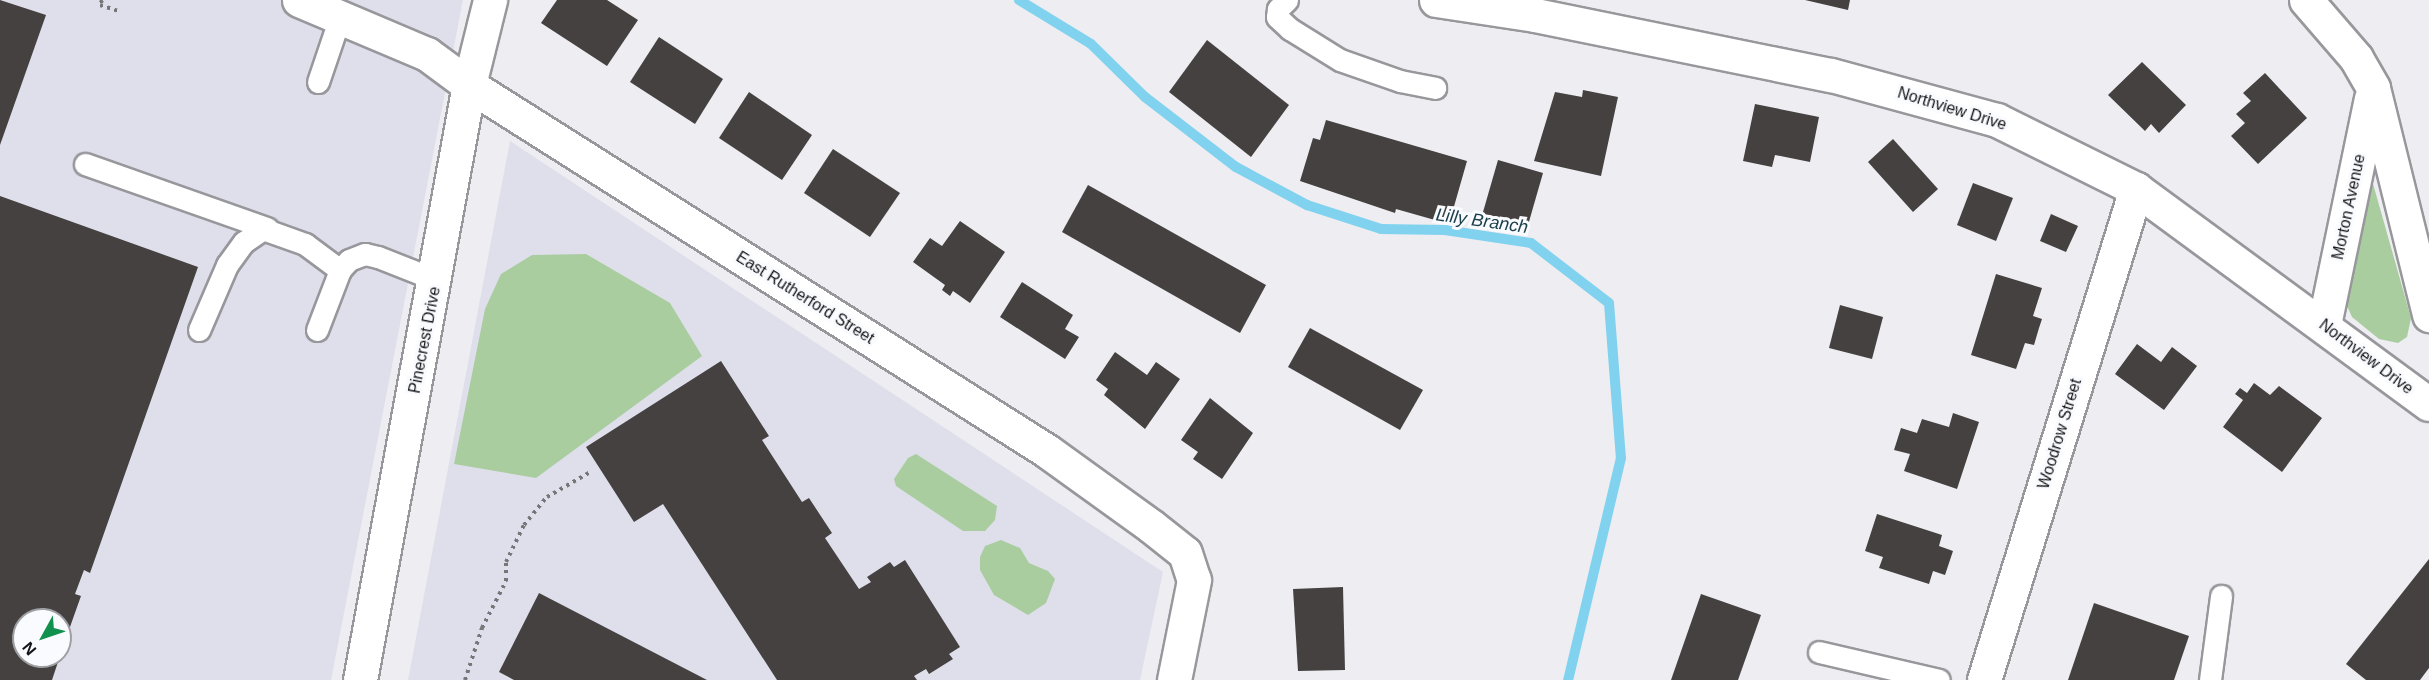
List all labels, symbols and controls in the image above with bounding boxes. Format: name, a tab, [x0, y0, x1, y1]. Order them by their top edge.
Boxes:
street label: Northview Drive	[1895, 83, 2009, 135]
street label: Morton Avenue	[2328, 152, 2370, 262]
water label: Lilly Branch	[1434, 204, 1530, 238]
street label: East Rutherford Street	[732, 248, 878, 348]
street label: Pinecrest Drive	[405, 285, 445, 395]
street label: Northview Drive	[2315, 315, 2417, 399]
street label: Woodrow Street	[2034, 376, 2086, 492]
north arrow	[12, 608, 72, 668]
text: N	[19, 639, 40, 658]

